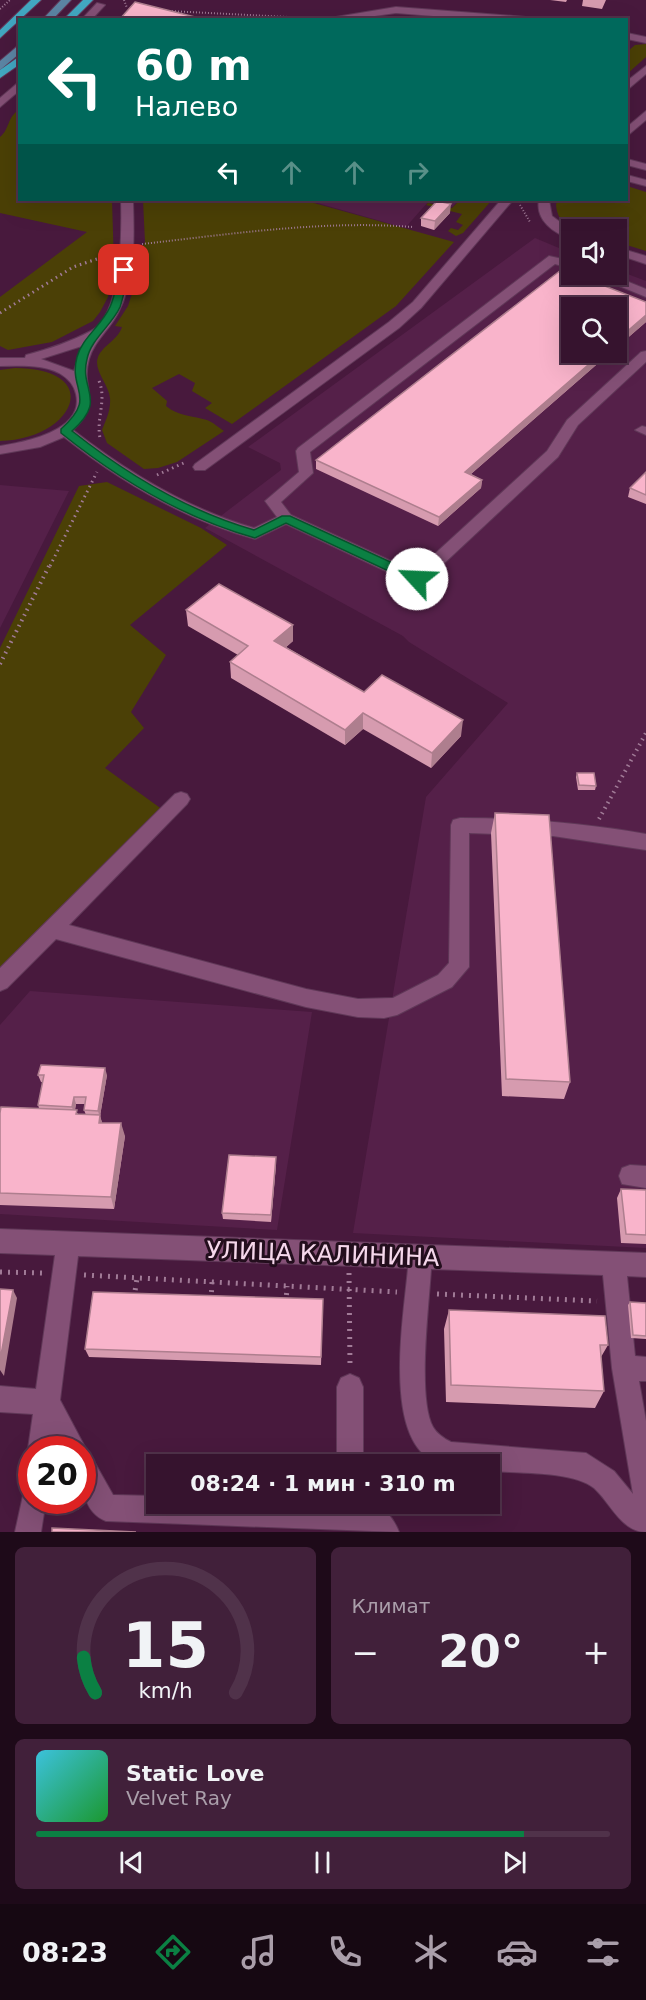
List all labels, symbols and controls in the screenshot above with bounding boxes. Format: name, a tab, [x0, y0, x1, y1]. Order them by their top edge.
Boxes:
text: 60 m	[135, 41, 252, 90]
icon: left	[36, 42, 114, 120]
text: Налево	[135, 91, 238, 122]
icon: left	[212, 156, 245, 189]
icon: ahead	[275, 156, 308, 189]
icon: ahead	[338, 156, 371, 189]
icon: right	[401, 156, 434, 189]
map controls	[561, 219, 627, 363]
button: sound	[561, 219, 627, 285]
pin	[98, 244, 149, 295]
icon: arrive	[107, 253, 140, 286]
button: search	[561, 297, 627, 363]
position arrow	[385, 547, 449, 611]
street label: УЛИЦА КАЛИНИНА	[206, 1236, 441, 1272]
speed limit sign: 20	[18, 1436, 96, 1514]
text: 08:24 · 1 мин · 310 m	[190, 1471, 456, 1496]
text: Климат	[352, 1594, 430, 1618]
text: 15	[122, 1609, 209, 1682]
text: 20°	[438, 1625, 523, 1678]
text: −	[352, 1633, 379, 1672]
text: +	[582, 1633, 610, 1672]
text: km/h	[138, 1678, 192, 1703]
text: Static Love	[126, 1761, 264, 1786]
text: Velvet Ray	[126, 1786, 232, 1810]
icon: previous	[115, 1846, 148, 1879]
icon: pause	[306, 1846, 339, 1879]
icon: next	[498, 1846, 531, 1879]
icon: directions	[152, 1931, 194, 1973]
icon: music	[238, 1931, 280, 1973]
icon: phone	[324, 1931, 366, 1973]
icon: climate	[410, 1931, 452, 1973]
icon: car	[496, 1931, 538, 1973]
icon: filters	[582, 1931, 624, 1973]
text: 08:23	[22, 1937, 108, 1968]

